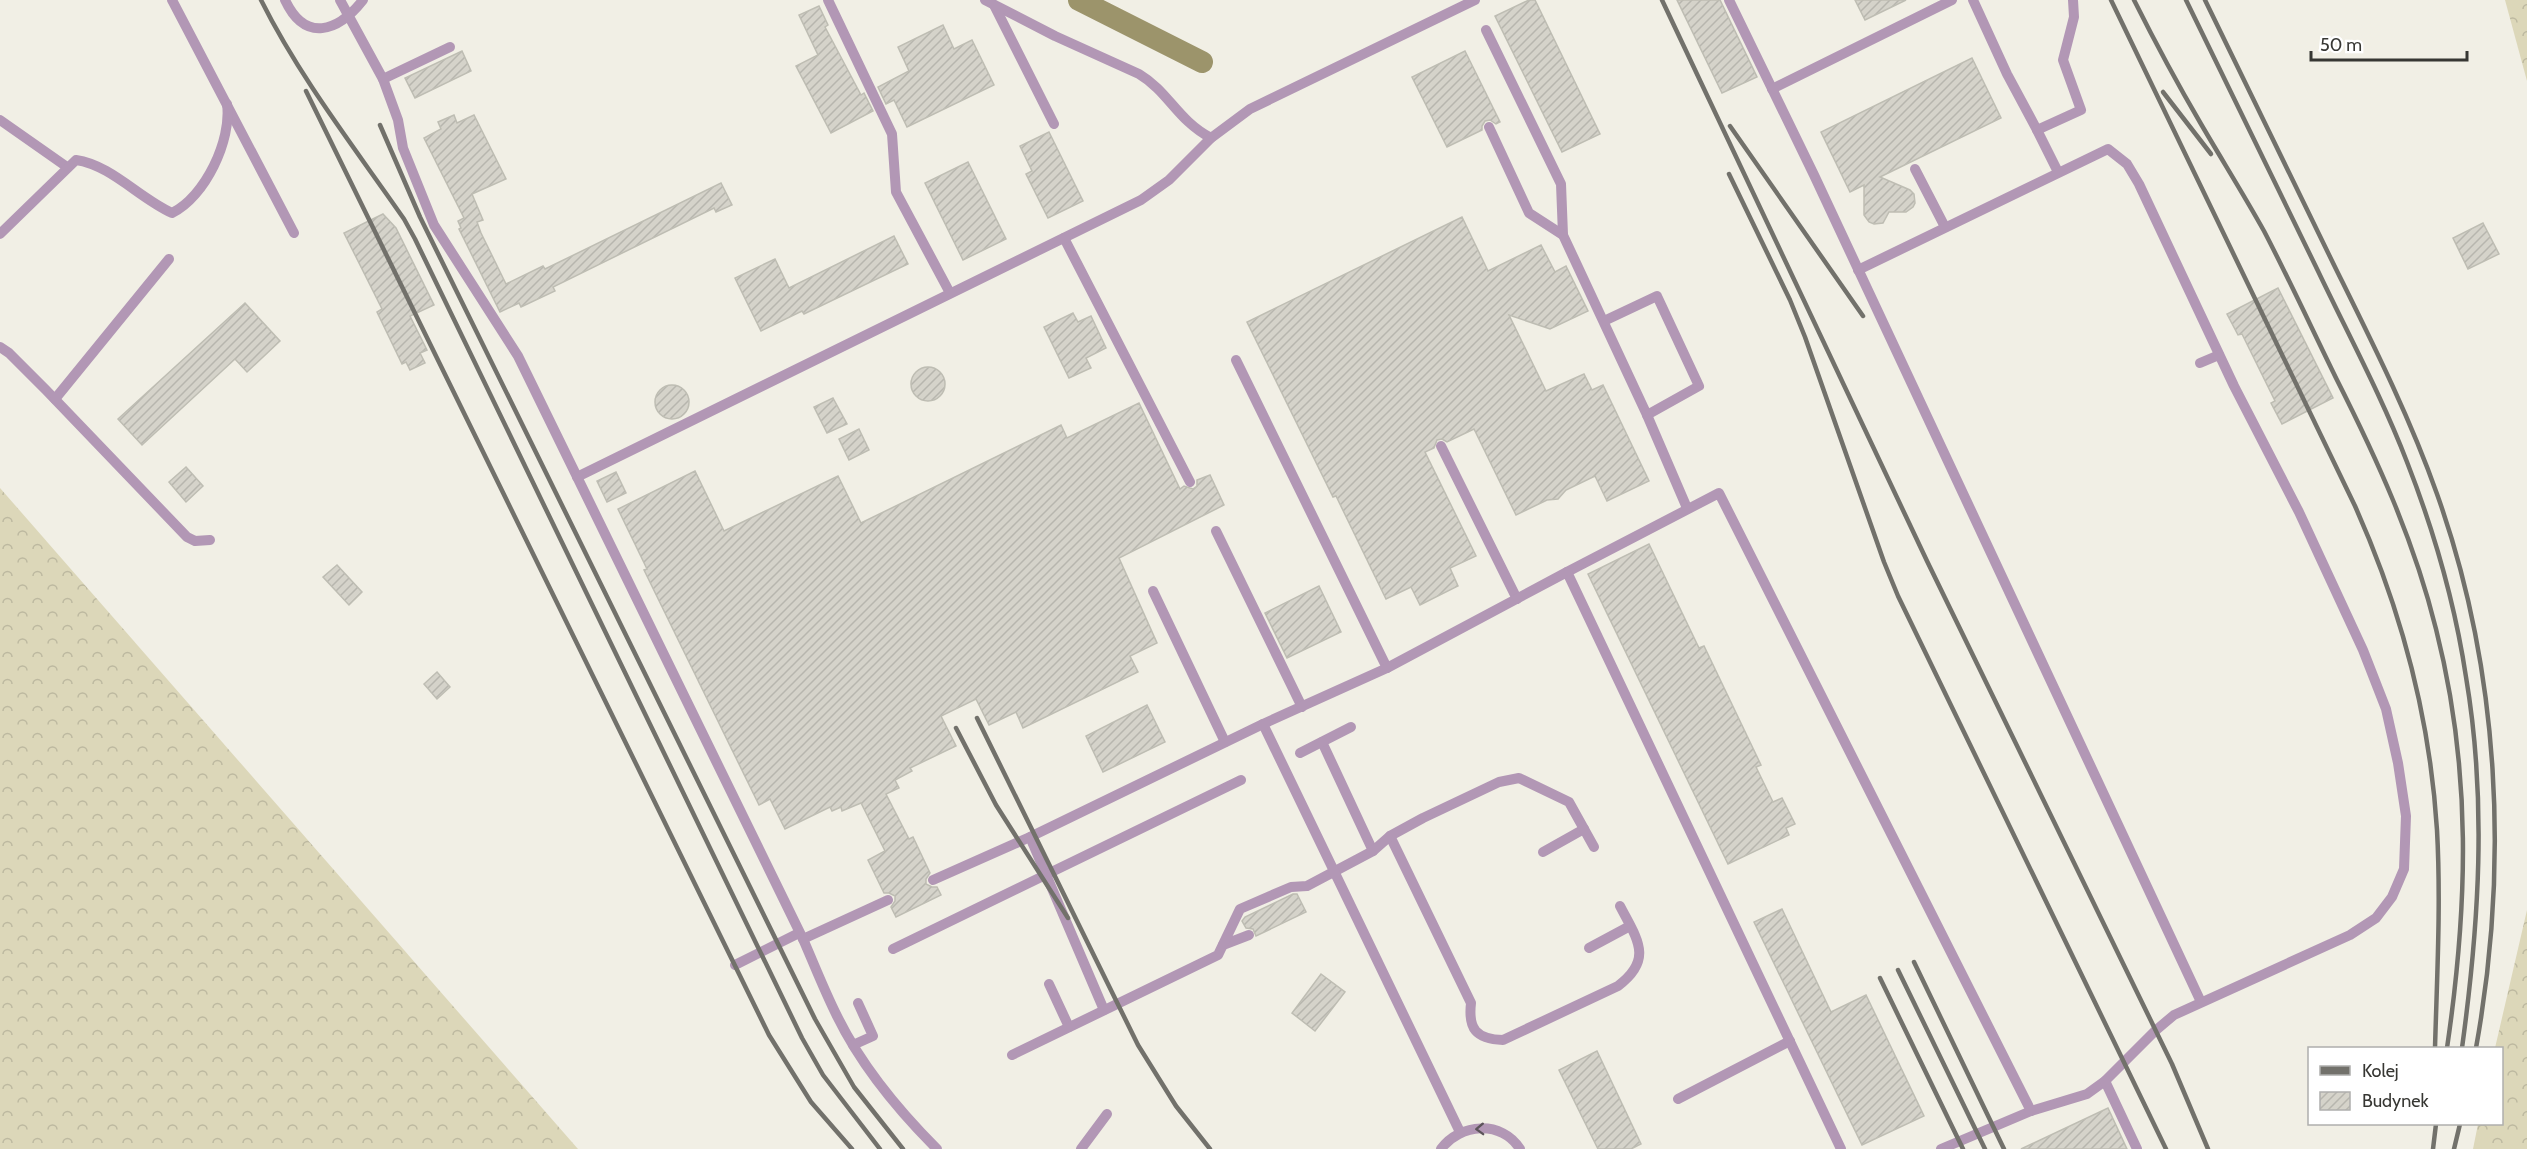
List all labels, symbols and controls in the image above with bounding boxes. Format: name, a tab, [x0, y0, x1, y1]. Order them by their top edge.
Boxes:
scale bar	[2311, 24, 2467, 62]
text: 50 m	[2320, 34, 2362, 56]
legend	[2308, 1047, 2503, 1125]
text: Kolej	[2362, 1060, 2399, 1082]
text: Budynek	[2362, 1090, 2429, 1112]
one-way arrow	[1476, 1123, 1485, 1136]

